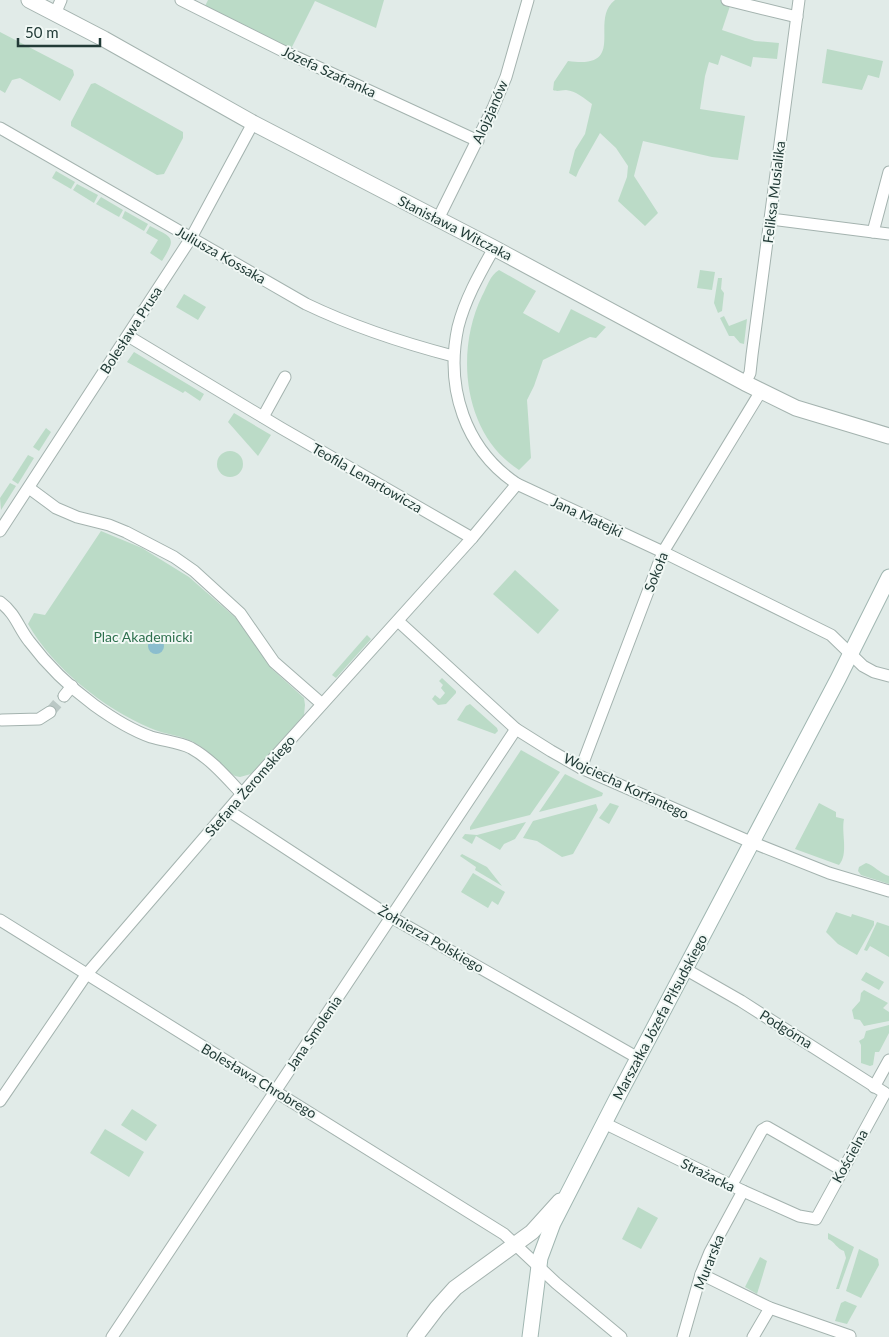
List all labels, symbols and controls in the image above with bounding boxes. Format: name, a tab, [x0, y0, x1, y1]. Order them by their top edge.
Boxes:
scale bar	[18, 15, 100, 47]
text: 50 m	[25, 23, 59, 41]
street label: Józefa Szafranka	[280, 42, 379, 101]
street label: Alojzjanów	[468, 78, 511, 146]
street label: Feliksa Musialika	[759, 140, 788, 244]
street label: Stanisława Witczaka	[395, 191, 515, 264]
street label: Juliusza Kossaka	[173, 222, 269, 287]
street label: Bolesława Prusa	[96, 283, 165, 377]
street label: Teofila Lenartowicza	[309, 439, 426, 516]
street label: Jana Matejki	[549, 493, 626, 540]
street label: Sokoła	[640, 549, 671, 594]
park label: Plac Akademicki	[93, 628, 193, 645]
street label: Stefana Żeromskiego	[201, 732, 298, 840]
street label: Wojciecha Korfantego	[561, 749, 692, 822]
street label: Żołnierza Polskiego	[375, 901, 487, 976]
street label: Marszałka Józefa Piłsudskiego	[609, 931, 710, 1102]
street label: Jana Smolenia	[282, 992, 345, 1073]
street label: Podgórna	[757, 1006, 816, 1051]
street label: Bolesława Chrobrego	[199, 1039, 320, 1122]
street label: Kościelna	[828, 1126, 871, 1185]
street label: Strażacka	[678, 1154, 738, 1195]
street label: Murarska	[690, 1232, 727, 1292]

